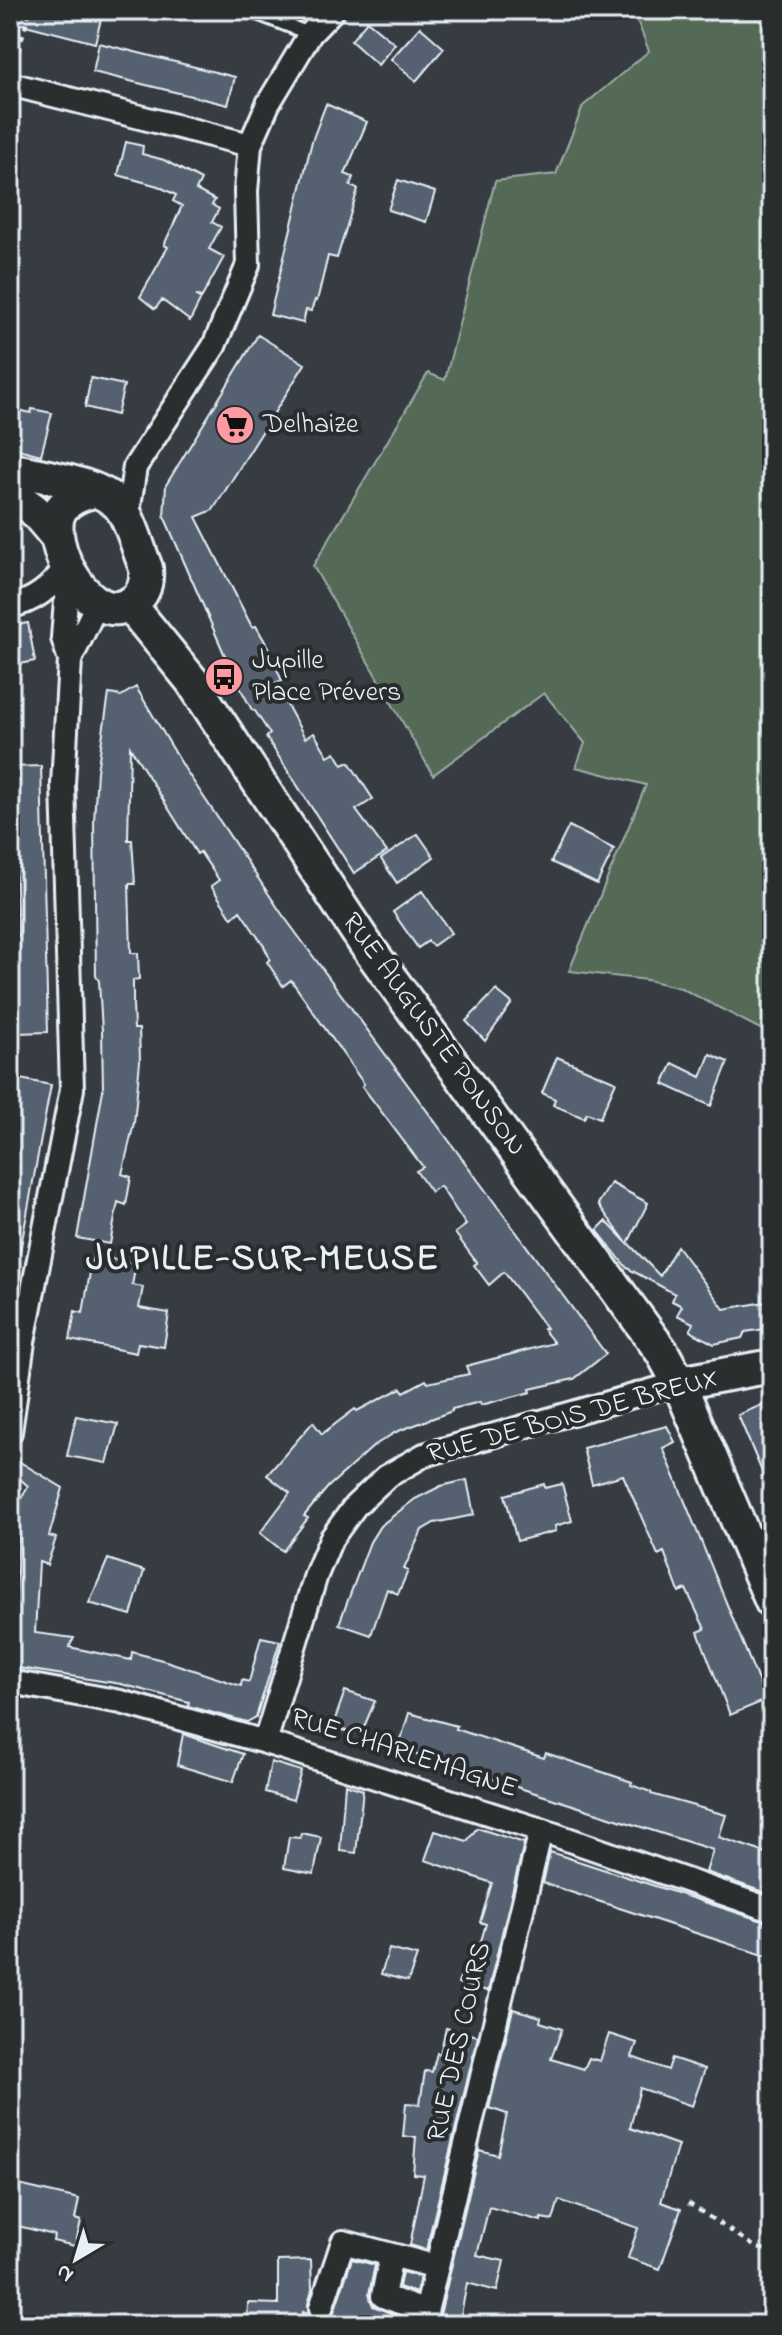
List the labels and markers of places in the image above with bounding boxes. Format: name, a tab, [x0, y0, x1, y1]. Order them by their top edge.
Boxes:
supermarket icon: Delhaize	[214, 404, 256, 446]
place label: Delhaize	[262, 405, 359, 446]
place label: Jupille Place Prévers	[252, 641, 401, 714]
bus stop icon: Jupille Place Prévers	[203, 656, 245, 698]

